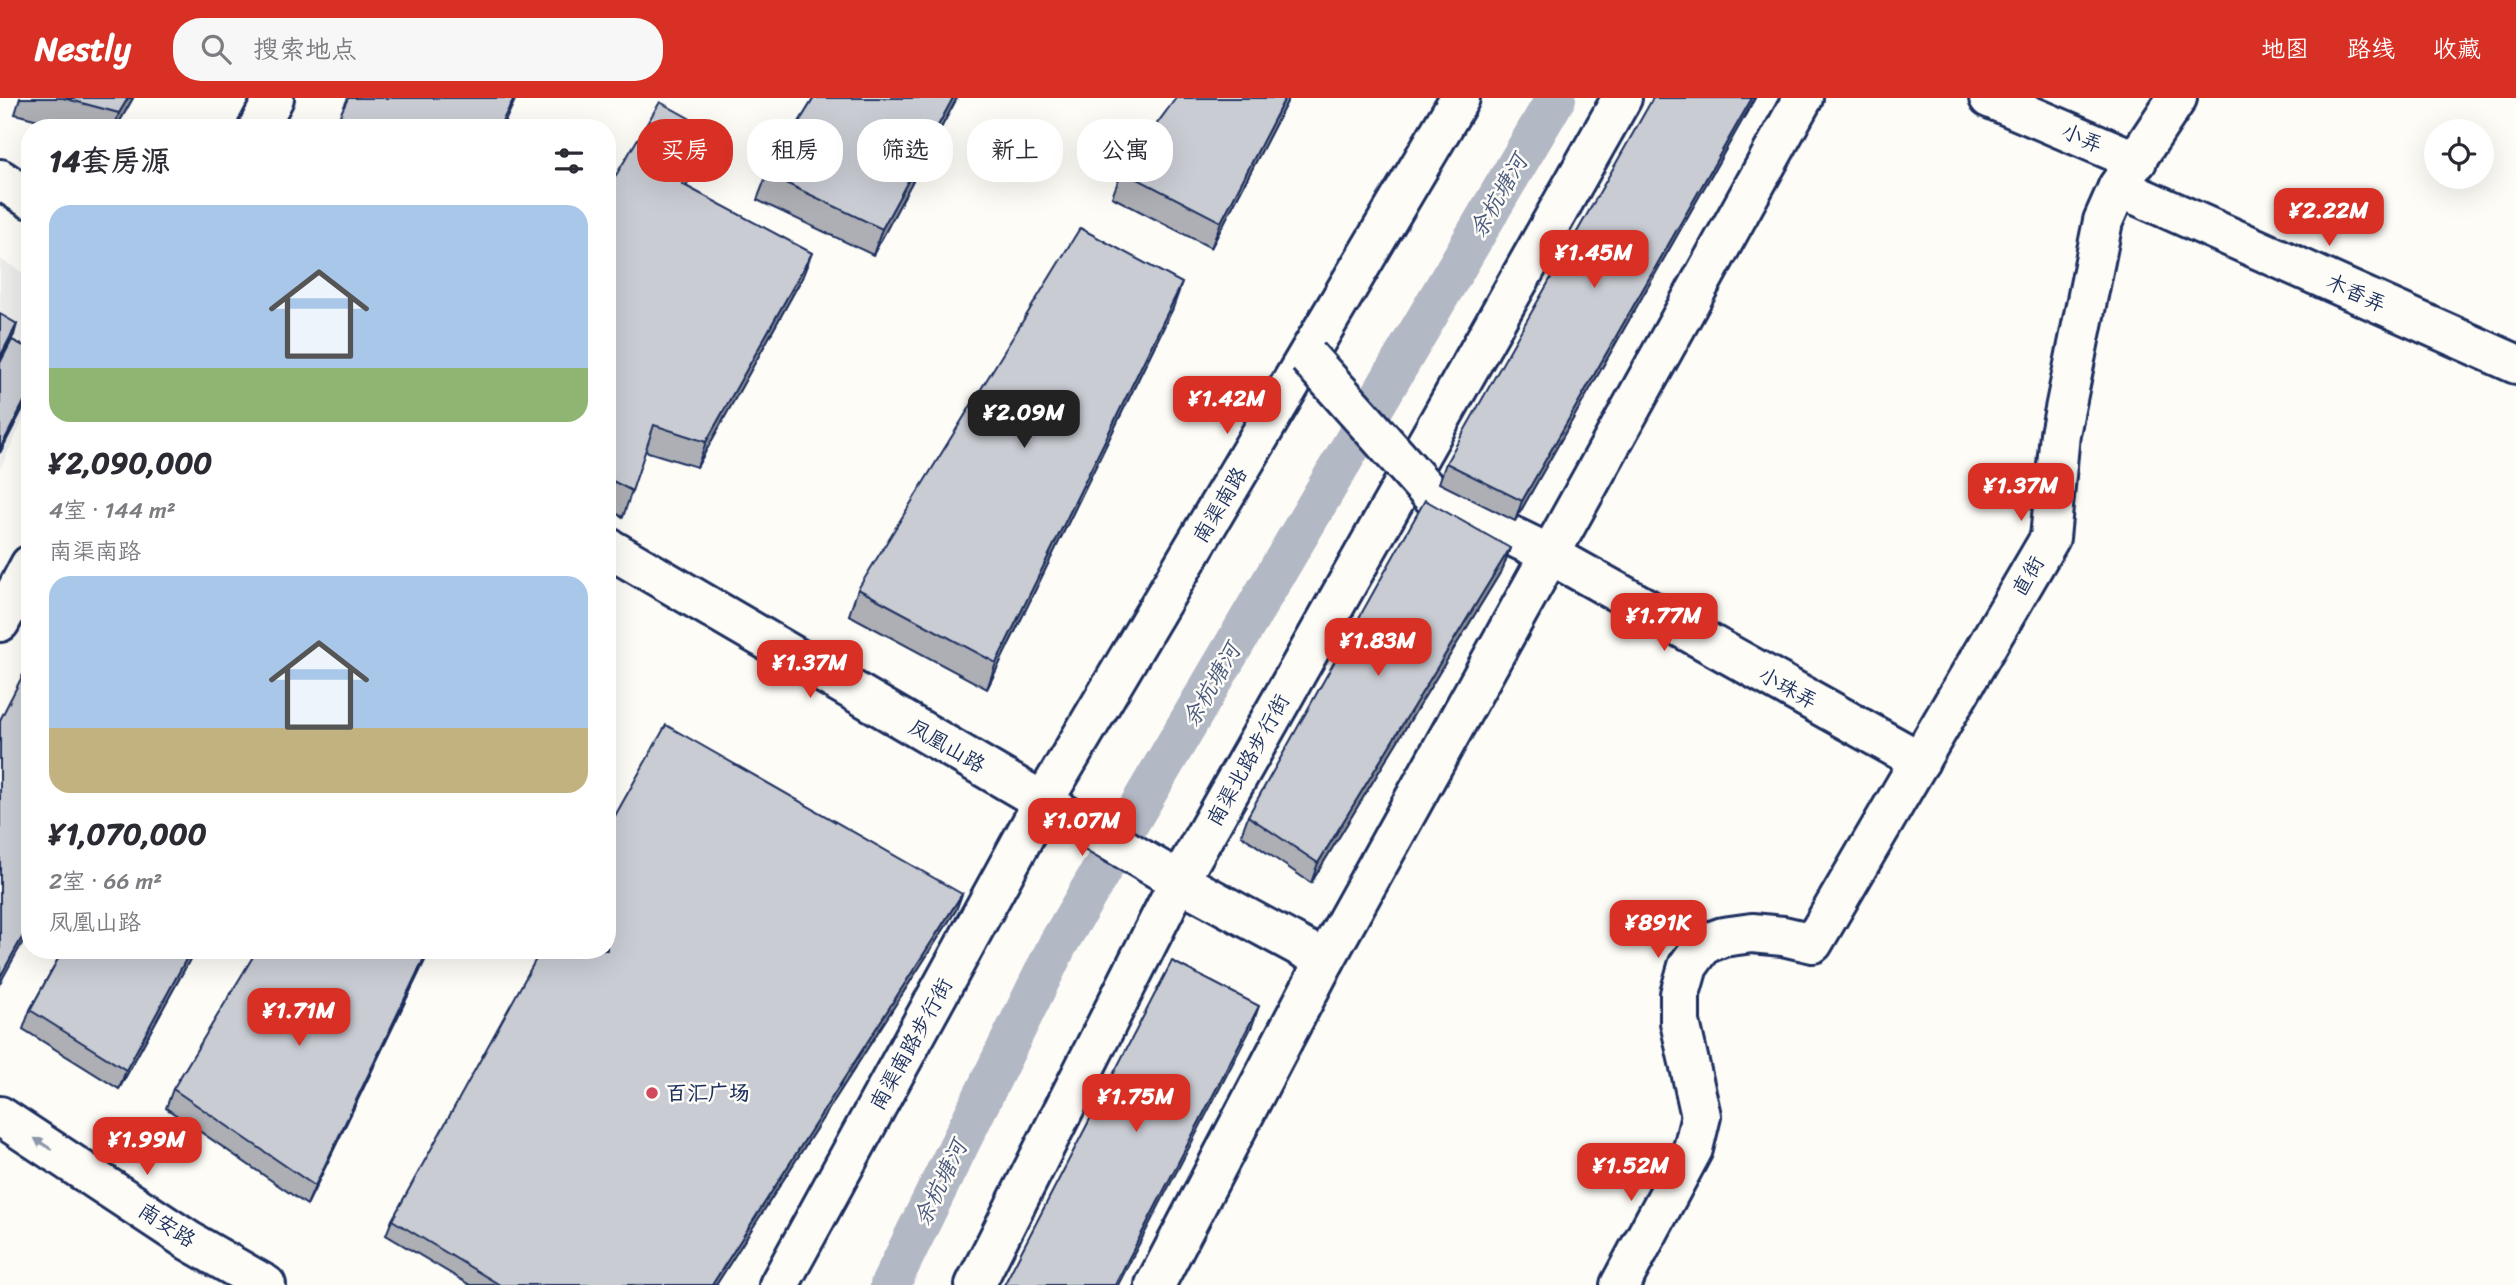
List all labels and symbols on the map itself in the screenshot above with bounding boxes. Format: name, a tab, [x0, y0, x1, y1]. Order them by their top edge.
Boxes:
street label: 小弄	[2055, 112, 2109, 164]
water label: 余杭塘河	[1458, 143, 1541, 246]
pin: ¥2.22M	[2272, 188, 2386, 248]
pin: ¥1.45M	[1537, 230, 1651, 290]
street label: 木香弄	[2319, 263, 2393, 323]
pin: ¥1.42M	[1170, 376, 1284, 436]
pin: ¥2.09M	[967, 390, 1081, 450]
street label: 南渠南路	[1182, 459, 1258, 551]
pin: ¥1.37M	[1964, 464, 2078, 523]
street label: 直街	[2001, 548, 2055, 604]
pin: ¥1.77M	[1607, 594, 1721, 653]
pin: ¥1.83M	[1321, 618, 1435, 678]
water label: 余杭塘河	[1171, 632, 1254, 735]
pin: ¥1.37M	[753, 640, 867, 700]
street label: 小珠弄	[1751, 656, 1825, 720]
street label: 南渠北路步行街	[1196, 687, 1300, 833]
street label: 凤凰山路	[901, 709, 993, 783]
pin: ¥1.07M	[1025, 798, 1139, 858]
pin: ¥891K	[1609, 900, 1707, 960]
street label: 南渠南路步行街	[859, 971, 963, 1117]
pin: ¥1.71M	[242, 988, 356, 1048]
place label: 百汇广场	[666, 1074, 750, 1112]
pin: ¥1.75M	[1079, 1074, 1193, 1134]
marker: 百汇广场	[644, 1085, 660, 1101]
pin: ¥1.99M	[90, 1118, 204, 1177]
water label: 余杭塘河	[902, 1129, 981, 1234]
one-way arrow	[34, 1137, 52, 1151]
pin: ¥1.52M	[1574, 1144, 1688, 1203]
street label: 南安路	[130, 1192, 204, 1258]

